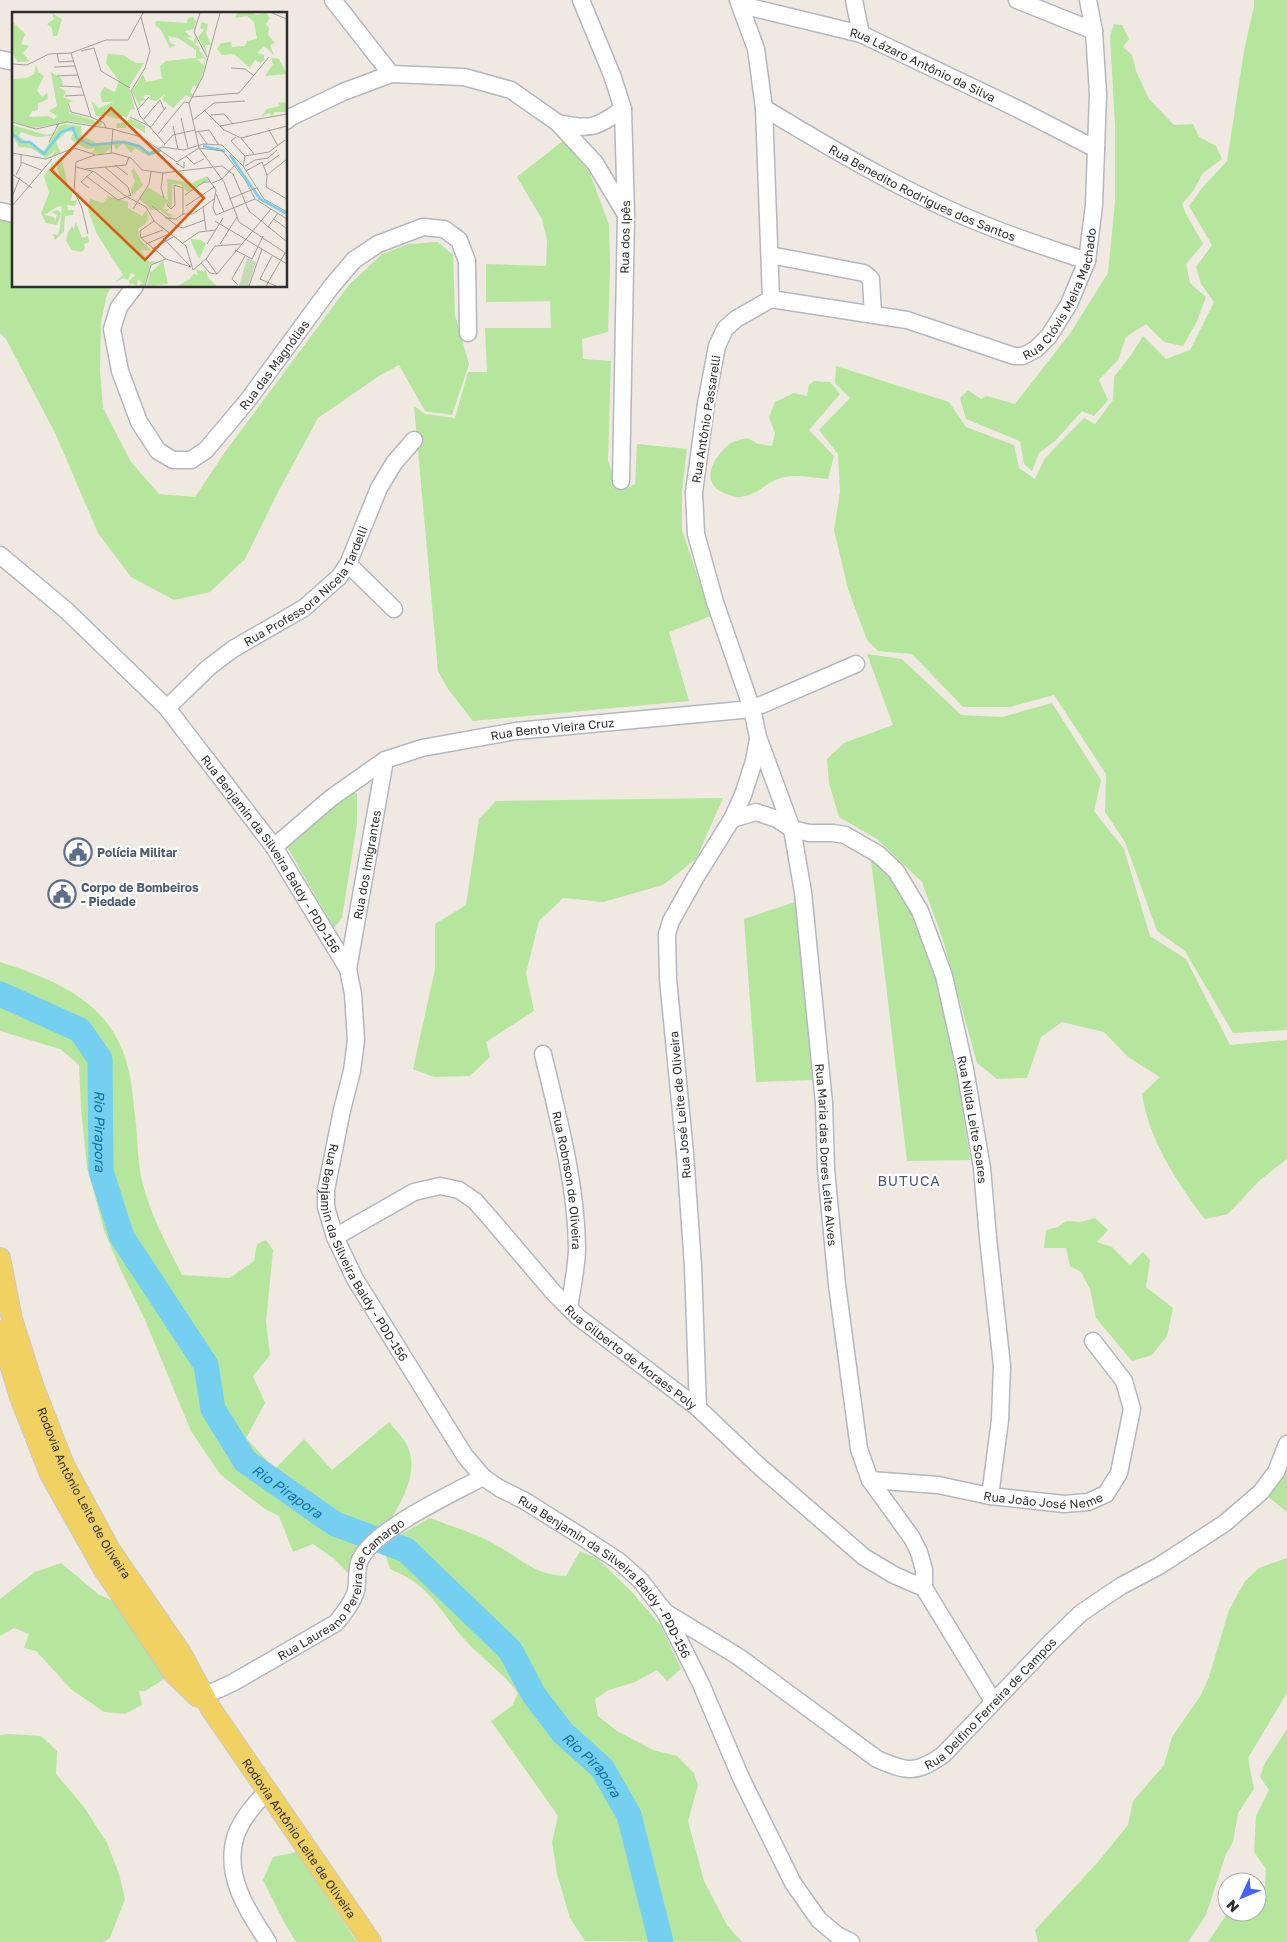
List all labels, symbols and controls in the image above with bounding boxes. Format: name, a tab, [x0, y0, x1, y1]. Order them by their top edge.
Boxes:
inset map	[12, 12, 288, 288]
street label: Rua Lázaro Antônio da Silva	[848, 24, 998, 105]
street label: Rua Benedito Rodrigues dos Santos	[827, 141, 1018, 244]
street label: Rua dos Ipês	[617, 200, 633, 274]
street label: Rua Clóvis Meira Machado	[1020, 227, 1099, 362]
street label: Rua das Magnólias	[236, 317, 312, 413]
street label: Rua Antônio Passarelli	[688, 354, 724, 484]
street label: Rua Professora Niceia Tardelli	[241, 523, 370, 649]
street label: Rua Bento Vieira Cruz	[489, 714, 615, 743]
street label: Rua Benjamin da Silveira Baldy - PDD-156	[198, 752, 344, 956]
street label: Rua dos Imigrantes	[349, 809, 384, 920]
public building icon: Polícia Militar	[63, 837, 93, 867]
place label: Polícia Militar	[97, 845, 178, 860]
public building icon: Corpo de Bombeiros - Piedade	[47, 879, 77, 909]
place label: Corpo de Bombeiros - Piedade	[81, 880, 199, 909]
street label: Rua José Leite de Oliveira	[666, 1031, 694, 1179]
street label: Rua Nilda Leite Soares	[955, 1054, 991, 1184]
street label: Rua Maria das Dores Leite Alves	[813, 1063, 841, 1246]
water label: Rio Pirapora	[92, 1090, 110, 1173]
street label: Rua Robnson de Oliveira	[549, 1109, 585, 1250]
street label: Rua Benjamin da Silveira Baldy - PDD-156	[319, 1143, 412, 1364]
district label: BUTUCA	[877, 1172, 941, 1189]
street label: Rua Gilberto de Moraes Poly	[562, 1301, 700, 1412]
street label: Rodovia Antônio Leite de Oliveira	[35, 1405, 135, 1581]
water label: Rio Pirapora	[249, 1460, 327, 1522]
street label: Rua João José Neme	[982, 1487, 1105, 1512]
street label: Rua Benjamin da Silveira Baldy - PDD-156	[516, 1491, 694, 1660]
street label: Rua Laureano Pereira de Camargo	[275, 1515, 407, 1663]
street label: Rua Delfino Ferreira de Campos	[922, 1634, 1059, 1772]
water label: Rio Pirapora	[559, 1728, 626, 1801]
street label: Rodovia Antônio Leite de Oliveira	[239, 1755, 360, 1921]
north arrow	[1217, 1872, 1267, 1922]
text: N	[1222, 1897, 1242, 1916]

